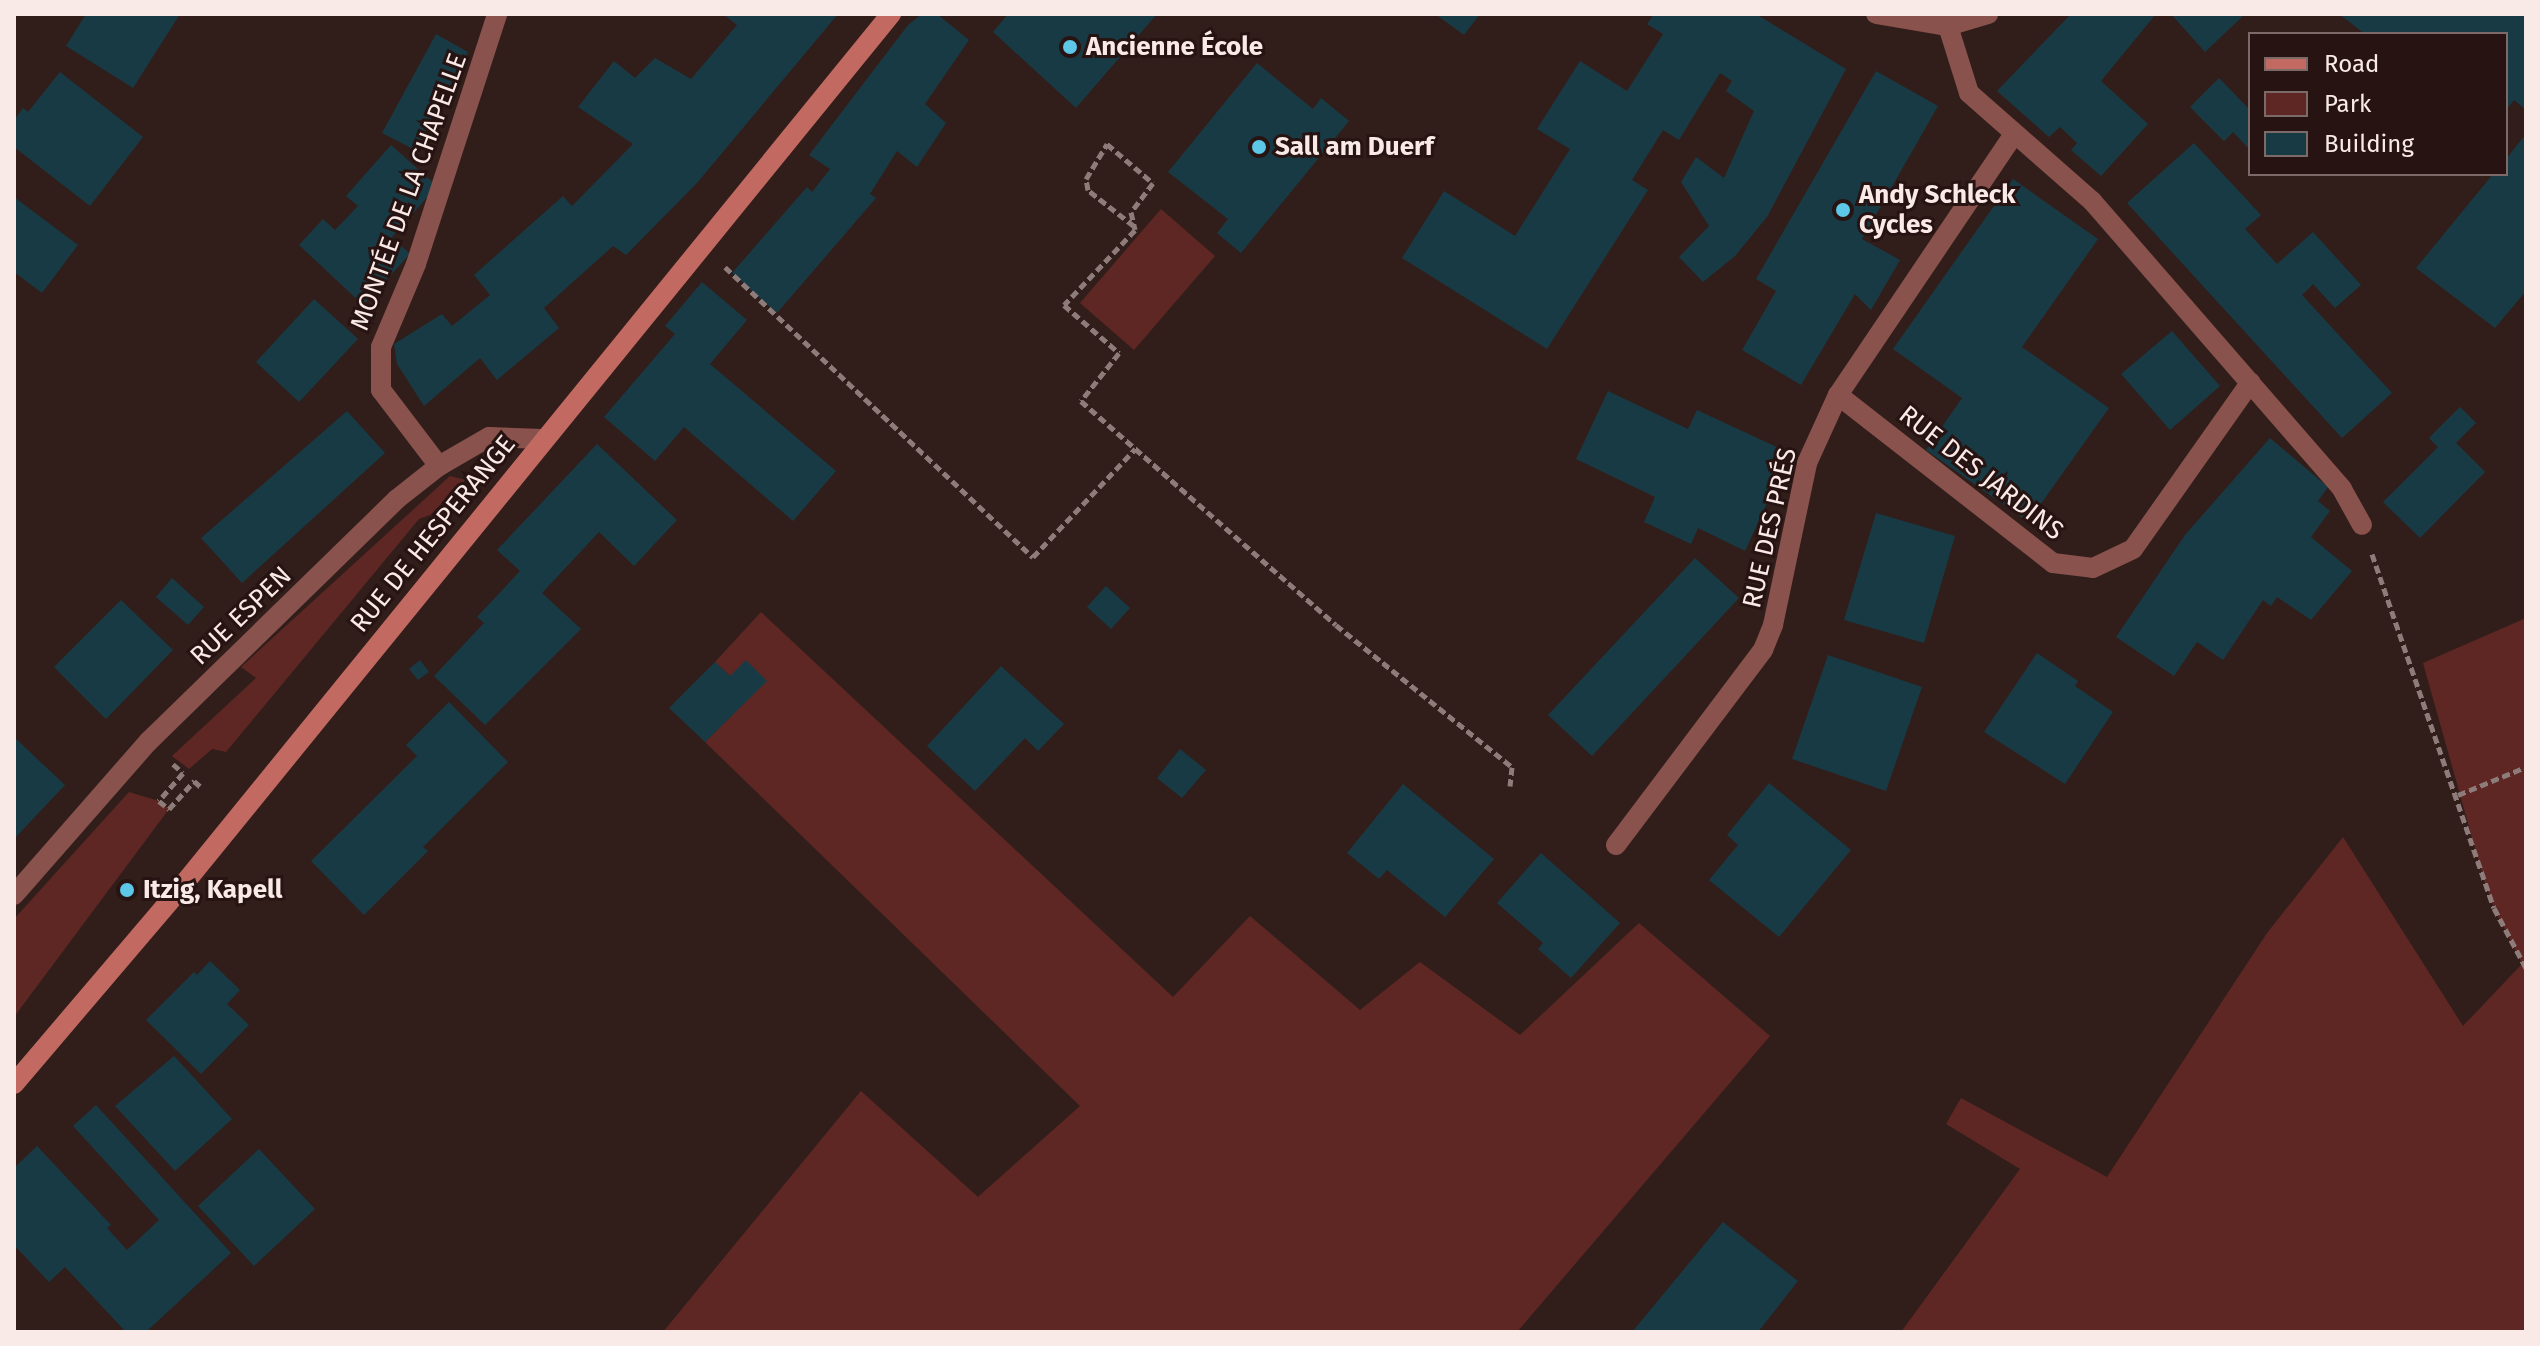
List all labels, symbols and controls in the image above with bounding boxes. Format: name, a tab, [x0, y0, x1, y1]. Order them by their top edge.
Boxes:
place label: Ancienne École	[1086, 31, 1263, 63]
legend	[2248, 32, 2508, 176]
marker: Ancienne École	[1061, 38, 1079, 56]
street label: MONTÉE DE LA CHAPELLE	[344, 49, 474, 335]
text: Road	[2324, 50, 2379, 78]
text: Park	[2324, 90, 2371, 118]
text: Building	[2324, 130, 2414, 158]
place label: Sall am Duerf	[1275, 131, 1434, 163]
marker: Sall am Duerf	[1250, 138, 1268, 156]
place label: Andy Schleck Cycles	[1859, 179, 2016, 240]
marker: Andy Schleck Cycles	[1834, 201, 1852, 219]
street label: RUE DES JARDINS	[1893, 399, 2069, 547]
street label: RUE DE HESPERANGE	[344, 429, 522, 639]
street label: RUE DES PRÉS	[1736, 445, 1804, 611]
street label: RUE ESPEN	[184, 560, 298, 672]
place label: Itzig, Kapell	[143, 874, 282, 906]
marker: Itzig, Kapell	[118, 881, 136, 899]

